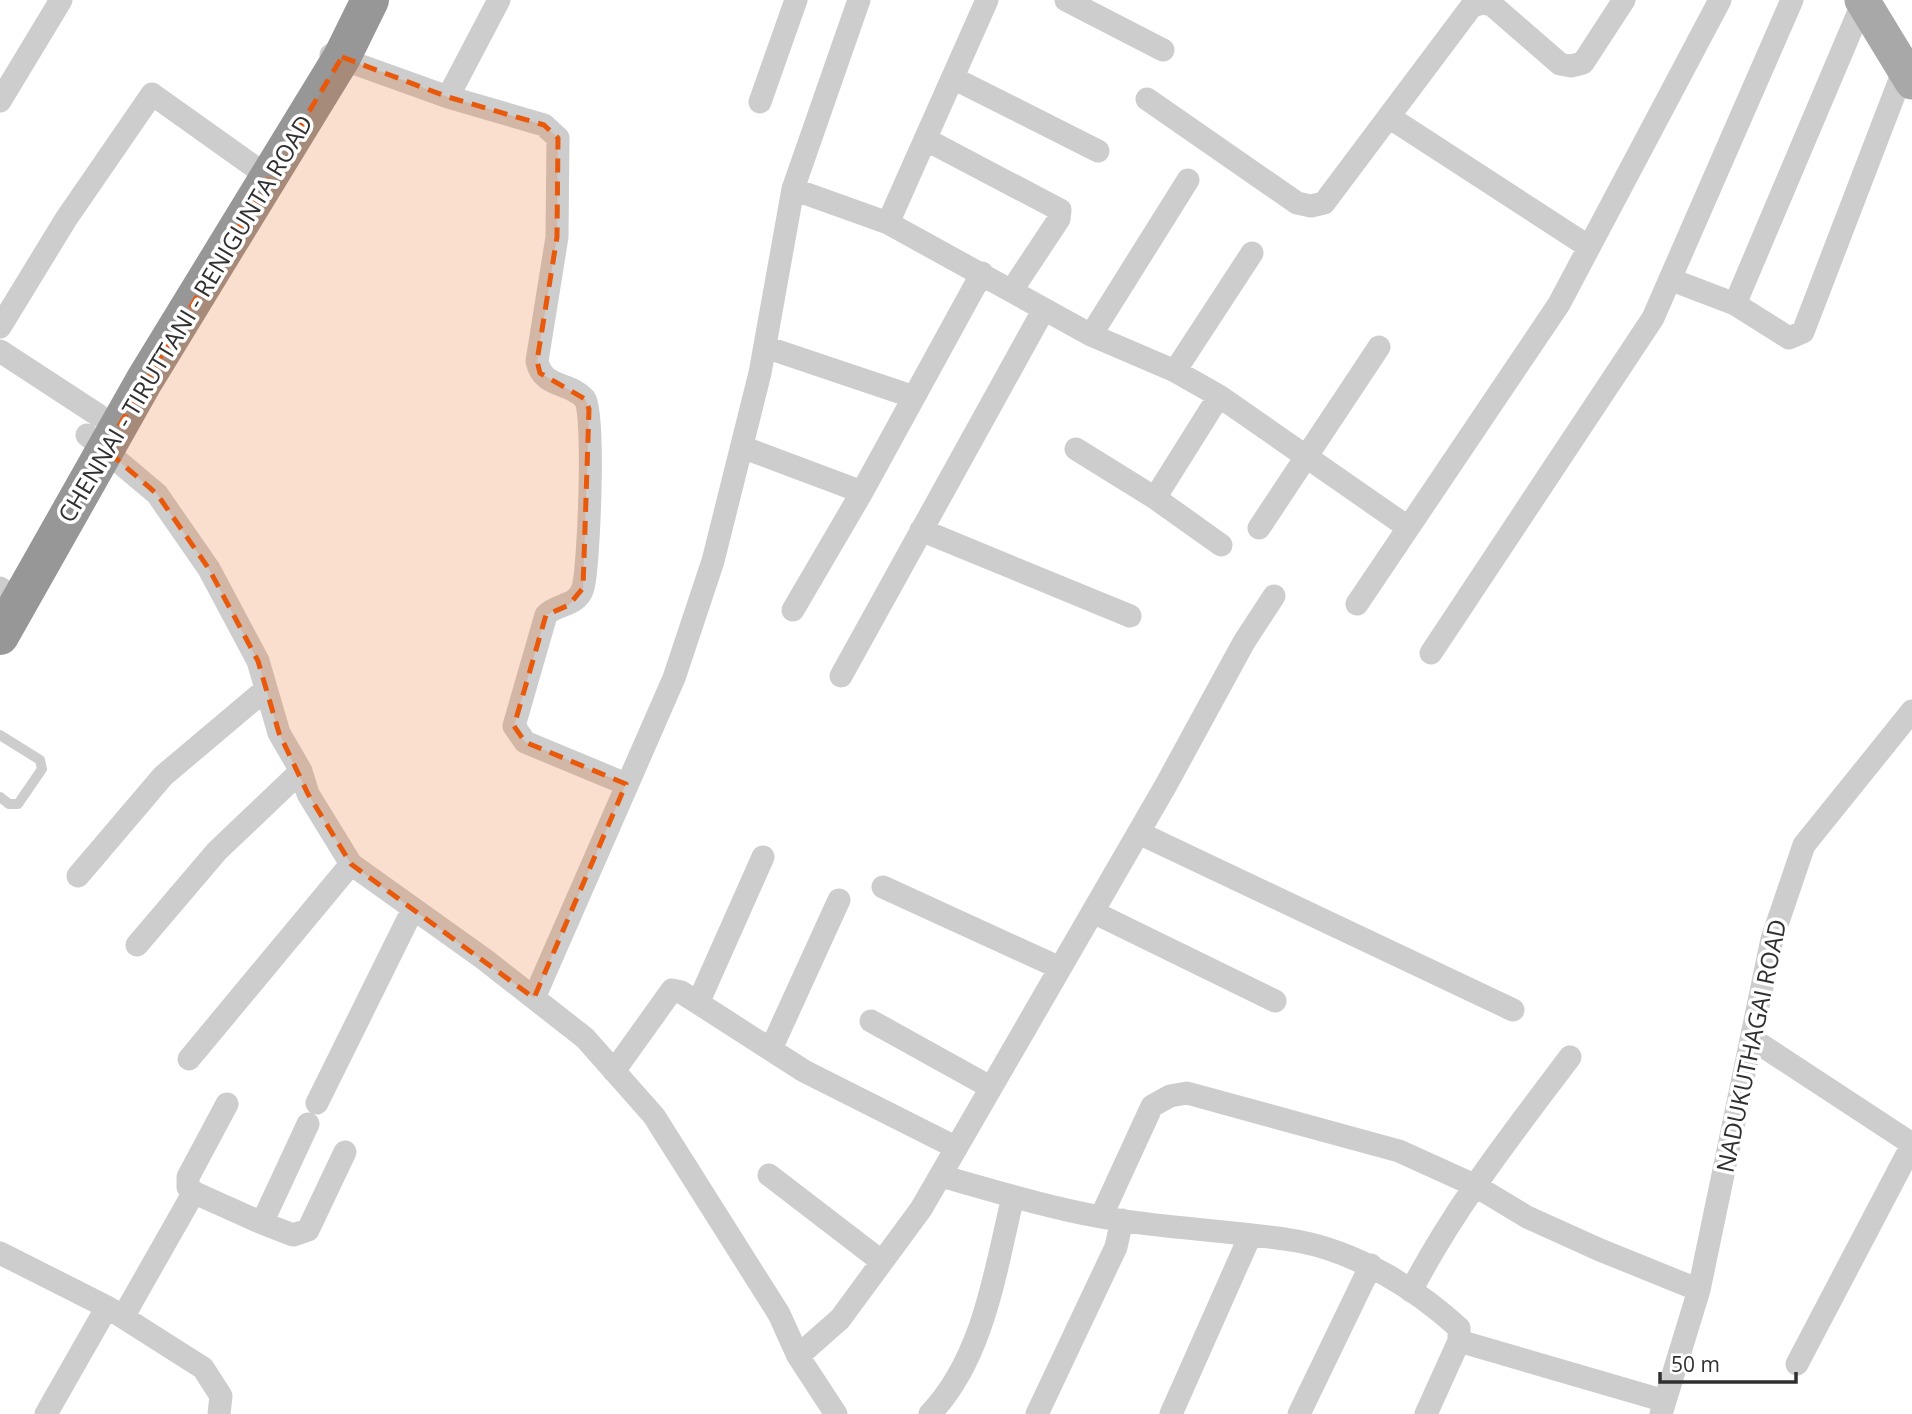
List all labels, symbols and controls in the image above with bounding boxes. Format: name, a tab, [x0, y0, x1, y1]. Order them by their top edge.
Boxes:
street label: CHENNAI - TIRUTTANI - RENIGUNTA ROAD	[50, 108, 320, 528]
street label: NADUKUTHAGAI ROAD	[1708, 916, 1794, 1175]
scale bar	[1660, 1340, 1797, 1384]
text: 50 m	[1671, 1350, 1720, 1378]

